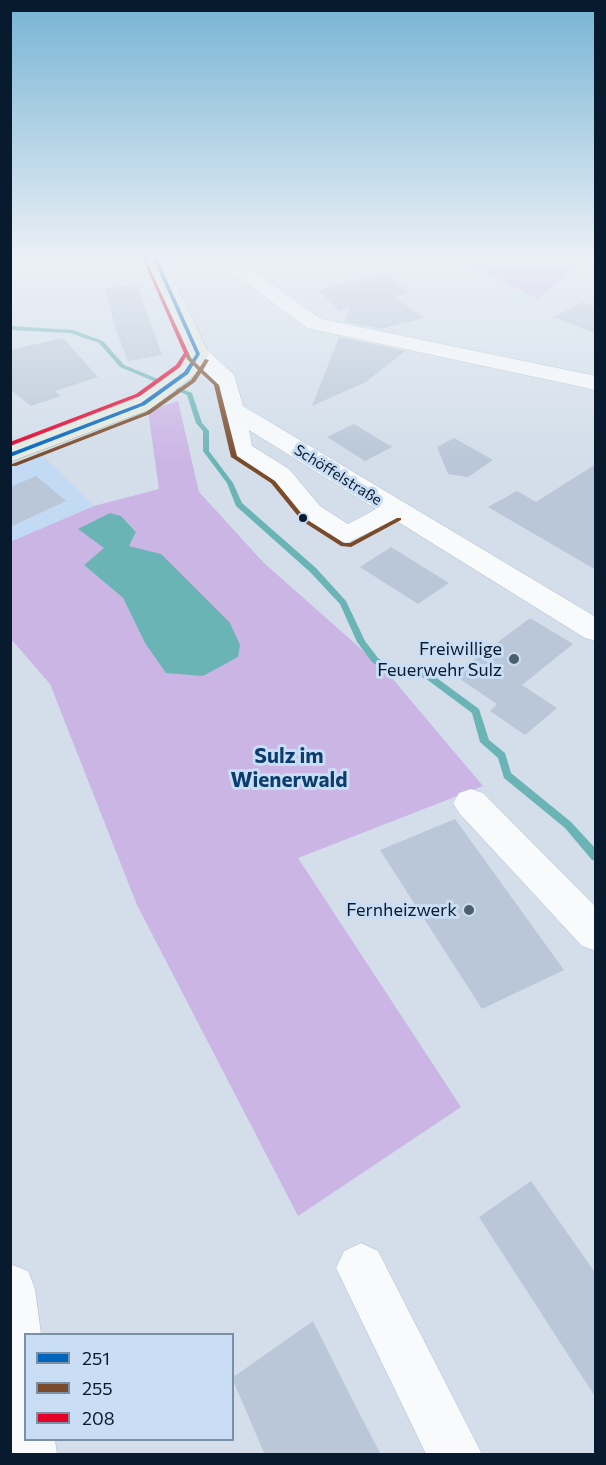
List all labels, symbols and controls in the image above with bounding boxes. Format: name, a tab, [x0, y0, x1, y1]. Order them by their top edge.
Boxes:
street label: Schöffelstraße	[291, 441, 385, 509]
unlabelled marker	[297, 512, 309, 524]
place label: Freiwillige Feuerwehr Sulz	[377, 638, 502, 680]
marker: Freiwillige Feuerwehr Sulz	[507, 652, 521, 666]
district label: Sulz im Wienerwald	[230, 743, 348, 793]
place label: Fernheizwerk	[346, 899, 457, 921]
marker: Fernheizwerk	[462, 903, 476, 917]
legend	[24, 1333, 234, 1441]
text: 251	[82, 1347, 110, 1369]
text: 255	[82, 1377, 113, 1399]
text: 208	[82, 1407, 115, 1429]

